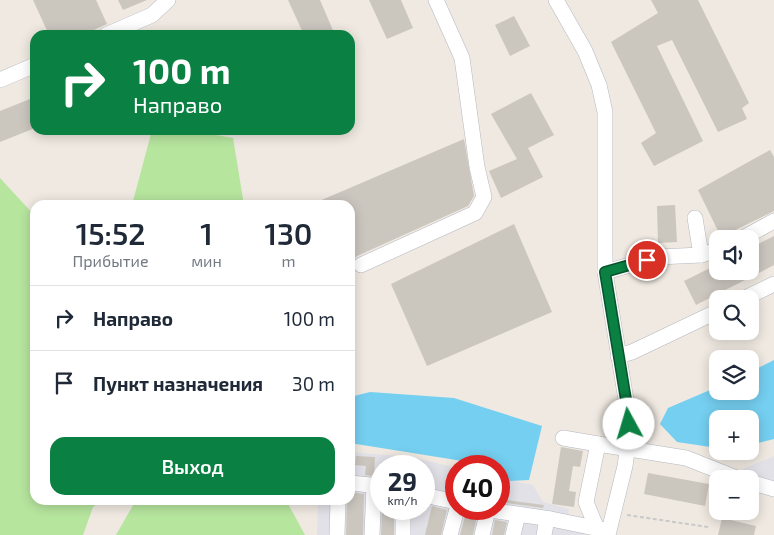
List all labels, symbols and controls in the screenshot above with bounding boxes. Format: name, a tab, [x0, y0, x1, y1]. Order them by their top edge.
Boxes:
text: 100 m	[133, 49, 231, 91]
icon: right	[50, 50, 115, 115]
text: Направо	[133, 91, 222, 117]
text: 15:52	[76, 215, 146, 251]
text: 1	[200, 215, 213, 251]
text: 130	[264, 215, 312, 251]
map controls	[709, 230, 759, 520]
button: sound	[709, 230, 759, 280]
pin	[626, 239, 668, 281]
icon: arrive	[633, 246, 661, 274]
text: Прибытие	[73, 251, 149, 270]
text: мин	[191, 251, 222, 270]
text: m	[281, 251, 295, 270]
button: search	[709, 290, 759, 340]
icon: right	[50, 304, 78, 332]
text: Направо	[93, 307, 173, 330]
text: 100 m	[284, 307, 335, 330]
button: layers	[709, 350, 759, 400]
icon: arrive	[50, 369, 78, 397]
text: Пункт назначения	[93, 372, 263, 395]
text: 30 m	[292, 372, 335, 395]
position arrow	[602, 397, 654, 449]
button: +	[709, 410, 759, 460]
button: Выход	[50, 437, 335, 495]
speed limit sign: 40	[445, 455, 510, 520]
text: 29	[388, 466, 417, 496]
button: −	[709, 470, 759, 520]
text: km/h	[388, 493, 417, 507]

